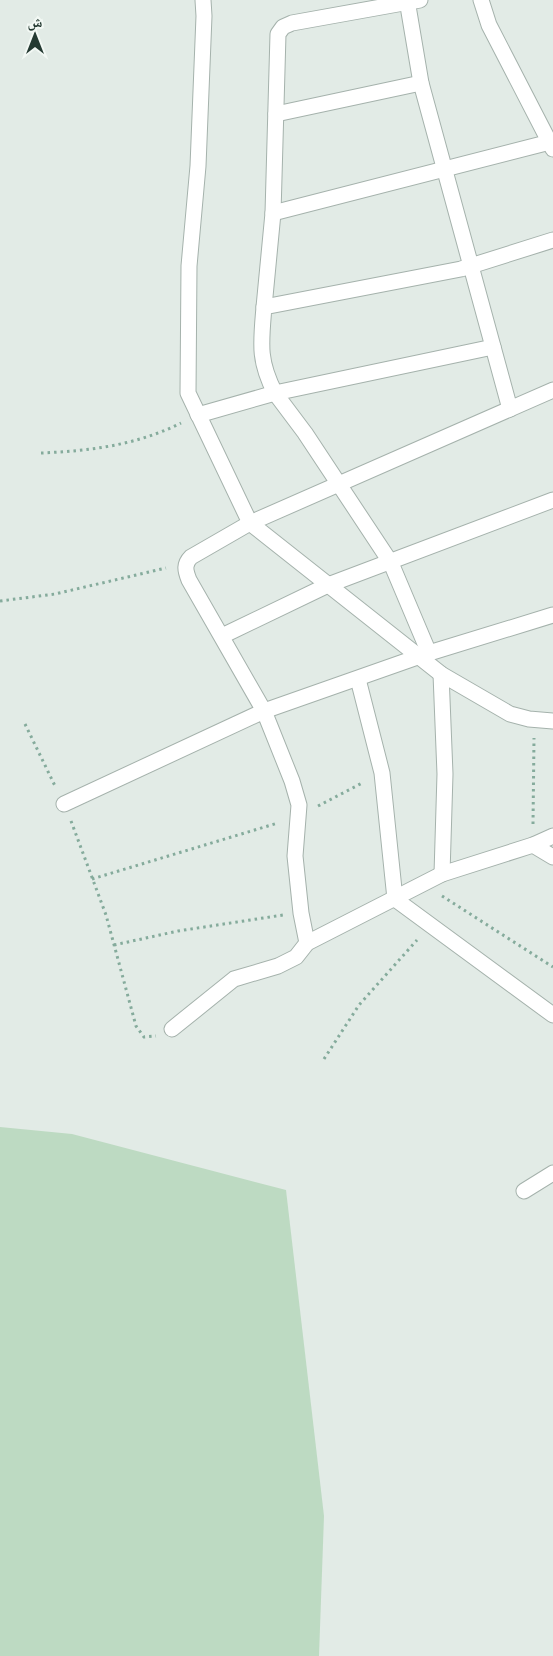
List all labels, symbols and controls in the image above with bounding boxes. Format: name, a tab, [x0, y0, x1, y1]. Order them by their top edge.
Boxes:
north arrow	[10, 10, 60, 60]
text: ش	[28, 11, 43, 32]

